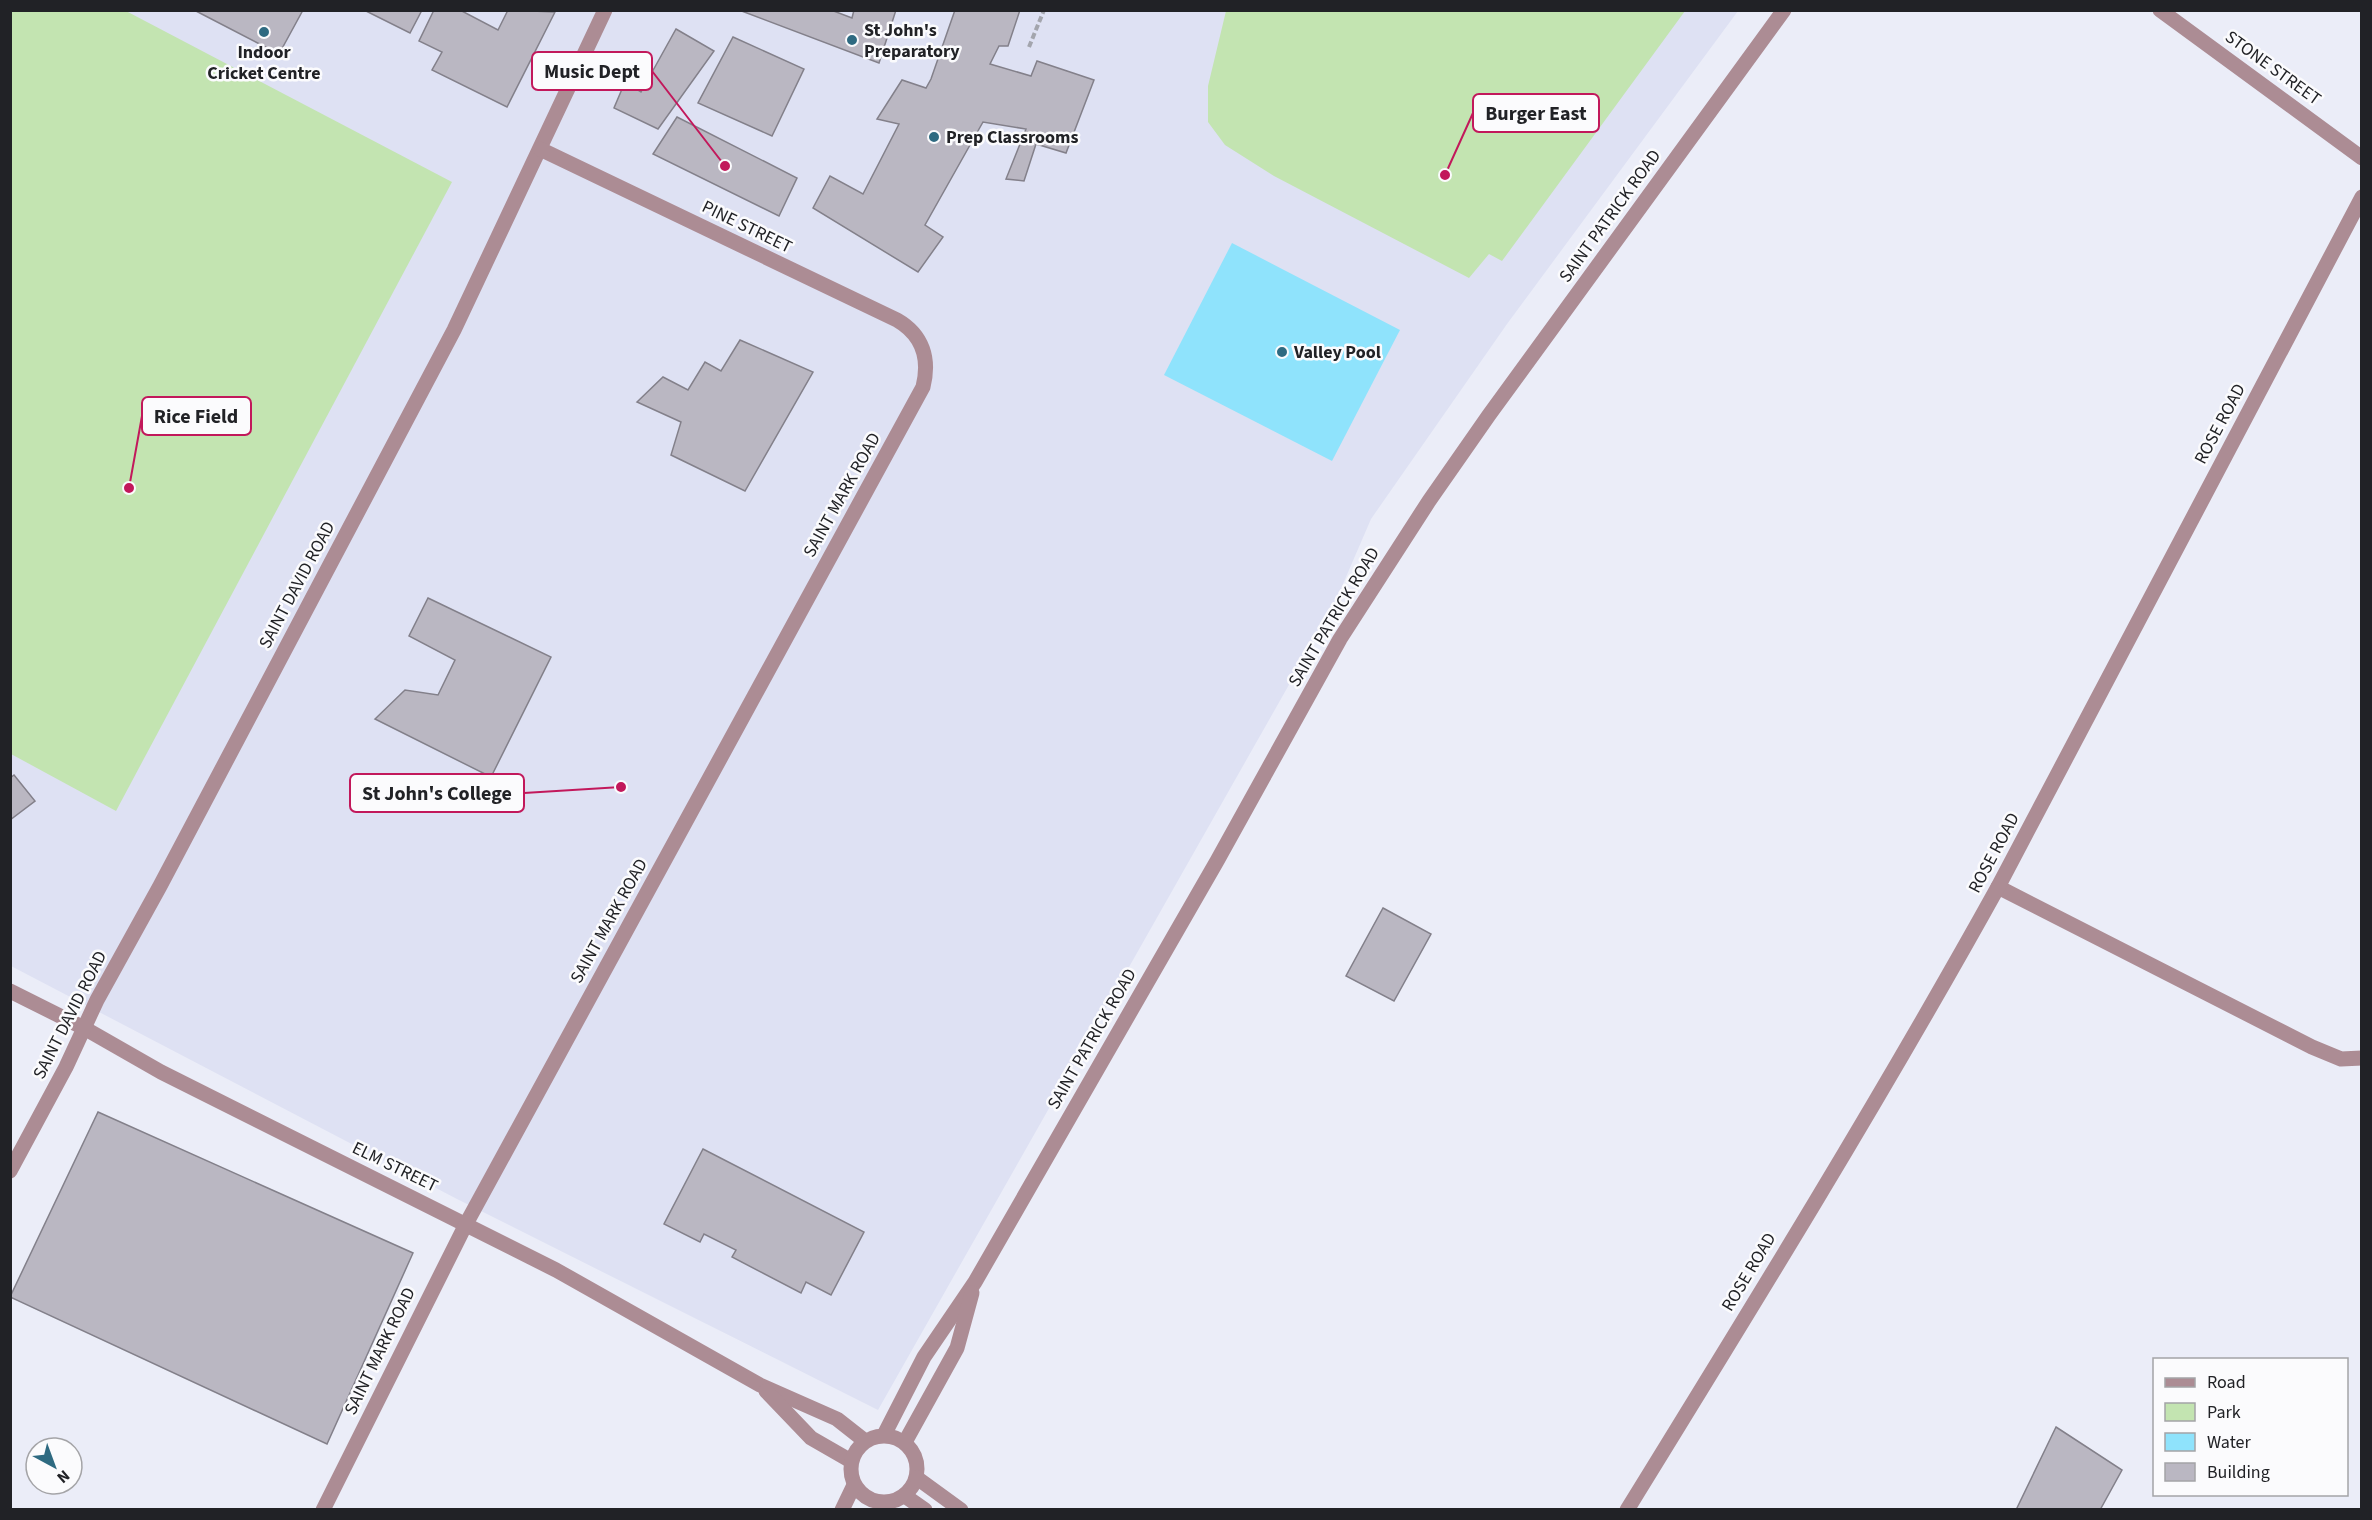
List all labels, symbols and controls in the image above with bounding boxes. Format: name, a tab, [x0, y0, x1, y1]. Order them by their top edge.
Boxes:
place label: St John's Preparatory	[864, 18, 960, 64]
marker: Indoor Cricket Centre	[257, 25, 271, 39]
street label: STONE STREET	[2220, 25, 2326, 112]
marker: St John's Preparatory	[845, 33, 859, 47]
place label: Indoor Cricket Centre	[207, 40, 321, 86]
callout: Music Dept	[532, 52, 652, 90]
text: Music Dept	[544, 58, 640, 86]
callout: Burger East	[1473, 94, 1599, 132]
text: Burger East	[1485, 100, 1587, 128]
place label: Prep Classrooms	[946, 125, 1078, 150]
marker: Prep Classrooms	[927, 130, 941, 144]
street label: SAINT PATRICK ROAD	[1553, 144, 1667, 288]
street label: PINE STREET	[698, 194, 797, 260]
place label: Valley Pool	[1293, 340, 1381, 365]
marker: Valley Pool	[1275, 345, 1289, 359]
street label: ROSE ROAD	[2188, 379, 2252, 469]
callout: Rice Field	[142, 397, 251, 435]
text: Rice Field	[154, 403, 238, 431]
street label: SAINT MARK ROAD	[797, 428, 887, 562]
street label: SAINT DAVID ROAD	[253, 517, 341, 653]
street label: SAINT PATRICK ROAD	[1282, 542, 1386, 692]
callout: St John's College	[350, 774, 524, 812]
text: St John's College	[362, 780, 512, 808]
street label: ROSE ROAD	[1962, 808, 2026, 898]
street label: SAINT MARK ROAD	[564, 854, 654, 988]
street label: SAINT DAVID ROAD	[27, 947, 113, 1083]
street label: SAINT PATRICK ROAD	[1041, 964, 1143, 1114]
street label: ELM STREET	[348, 1135, 442, 1199]
street label: ROSE ROAD	[1716, 1228, 1782, 1316]
street label: SAINT MARK ROAD	[338, 1283, 422, 1419]
legend	[2153, 1358, 2348, 1496]
text: Road	[2207, 1370, 2246, 1395]
text: Park	[2207, 1400, 2241, 1425]
text: Water	[2207, 1430, 2251, 1455]
north arrow	[24, 1436, 84, 1496]
text: Building	[2207, 1460, 2270, 1485]
text: N	[52, 1465, 74, 1488]

